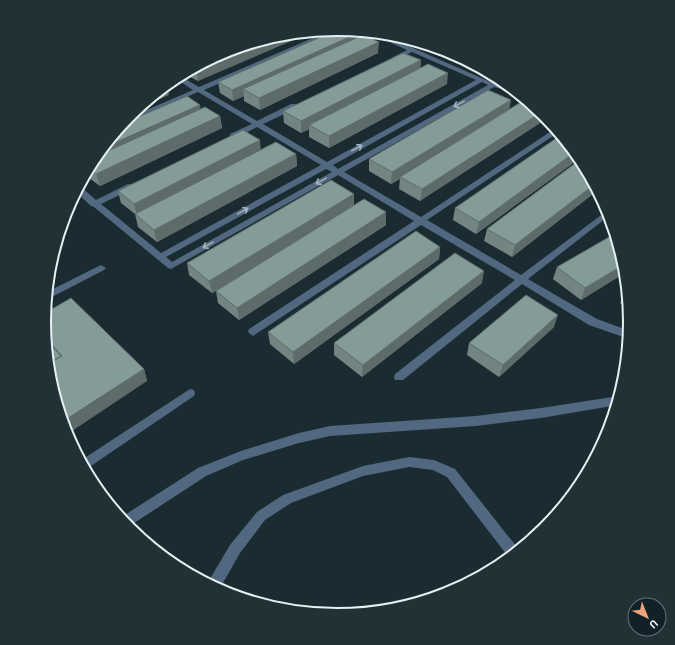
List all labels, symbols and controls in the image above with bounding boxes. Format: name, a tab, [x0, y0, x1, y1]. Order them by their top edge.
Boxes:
one-way arrow	[453, 101, 465, 109]
one-way arrow	[351, 144, 363, 151]
one-way arrow	[315, 178, 327, 186]
one-way arrow	[237, 206, 249, 214]
one-way arrow	[202, 242, 214, 249]
north arrow	[627, 597, 667, 637]
text: U	[646, 616, 662, 633]

